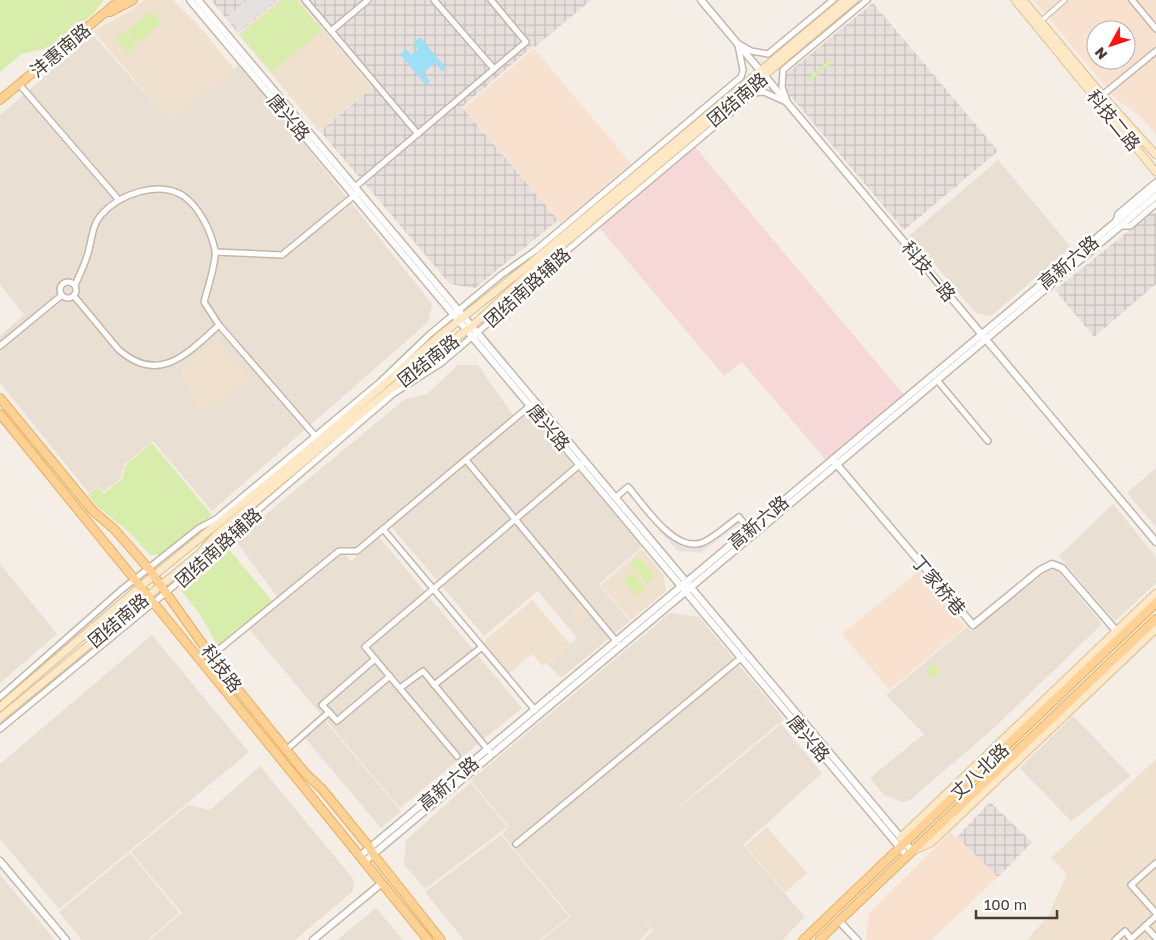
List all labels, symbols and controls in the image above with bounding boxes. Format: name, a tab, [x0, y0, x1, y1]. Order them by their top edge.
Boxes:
street label: 沣惠南路	[25, 18, 95, 82]
north arrow	[1086, 20, 1136, 70]
text: N	[1091, 44, 1111, 63]
street label: 团结南路	[702, 67, 772, 131]
street label: 科技二路	[1083, 85, 1145, 155]
street label: 唐兴路	[263, 89, 315, 145]
street label: 高新六路	[1033, 230, 1103, 294]
street label: 科技一路	[897, 236, 961, 306]
street label: 团结南路辅路	[480, 243, 574, 331]
street label: 团结南路	[393, 329, 463, 391]
street label: 唐兴路	[523, 399, 575, 455]
street label: 高新六路	[723, 490, 793, 554]
street label: 团结南路辅路	[171, 503, 265, 591]
street label: 丁家桥巷	[907, 550, 971, 620]
street label: 团结南路	[83, 588, 153, 652]
street label: 科技路	[197, 640, 247, 696]
street label: 唐兴路	[783, 710, 835, 766]
street label: 丈八北路	[945, 738, 1013, 804]
street label: 高新六路	[413, 751, 483, 815]
scale bar	[976, 888, 1057, 920]
text: 100 m	[984, 895, 1027, 913]

